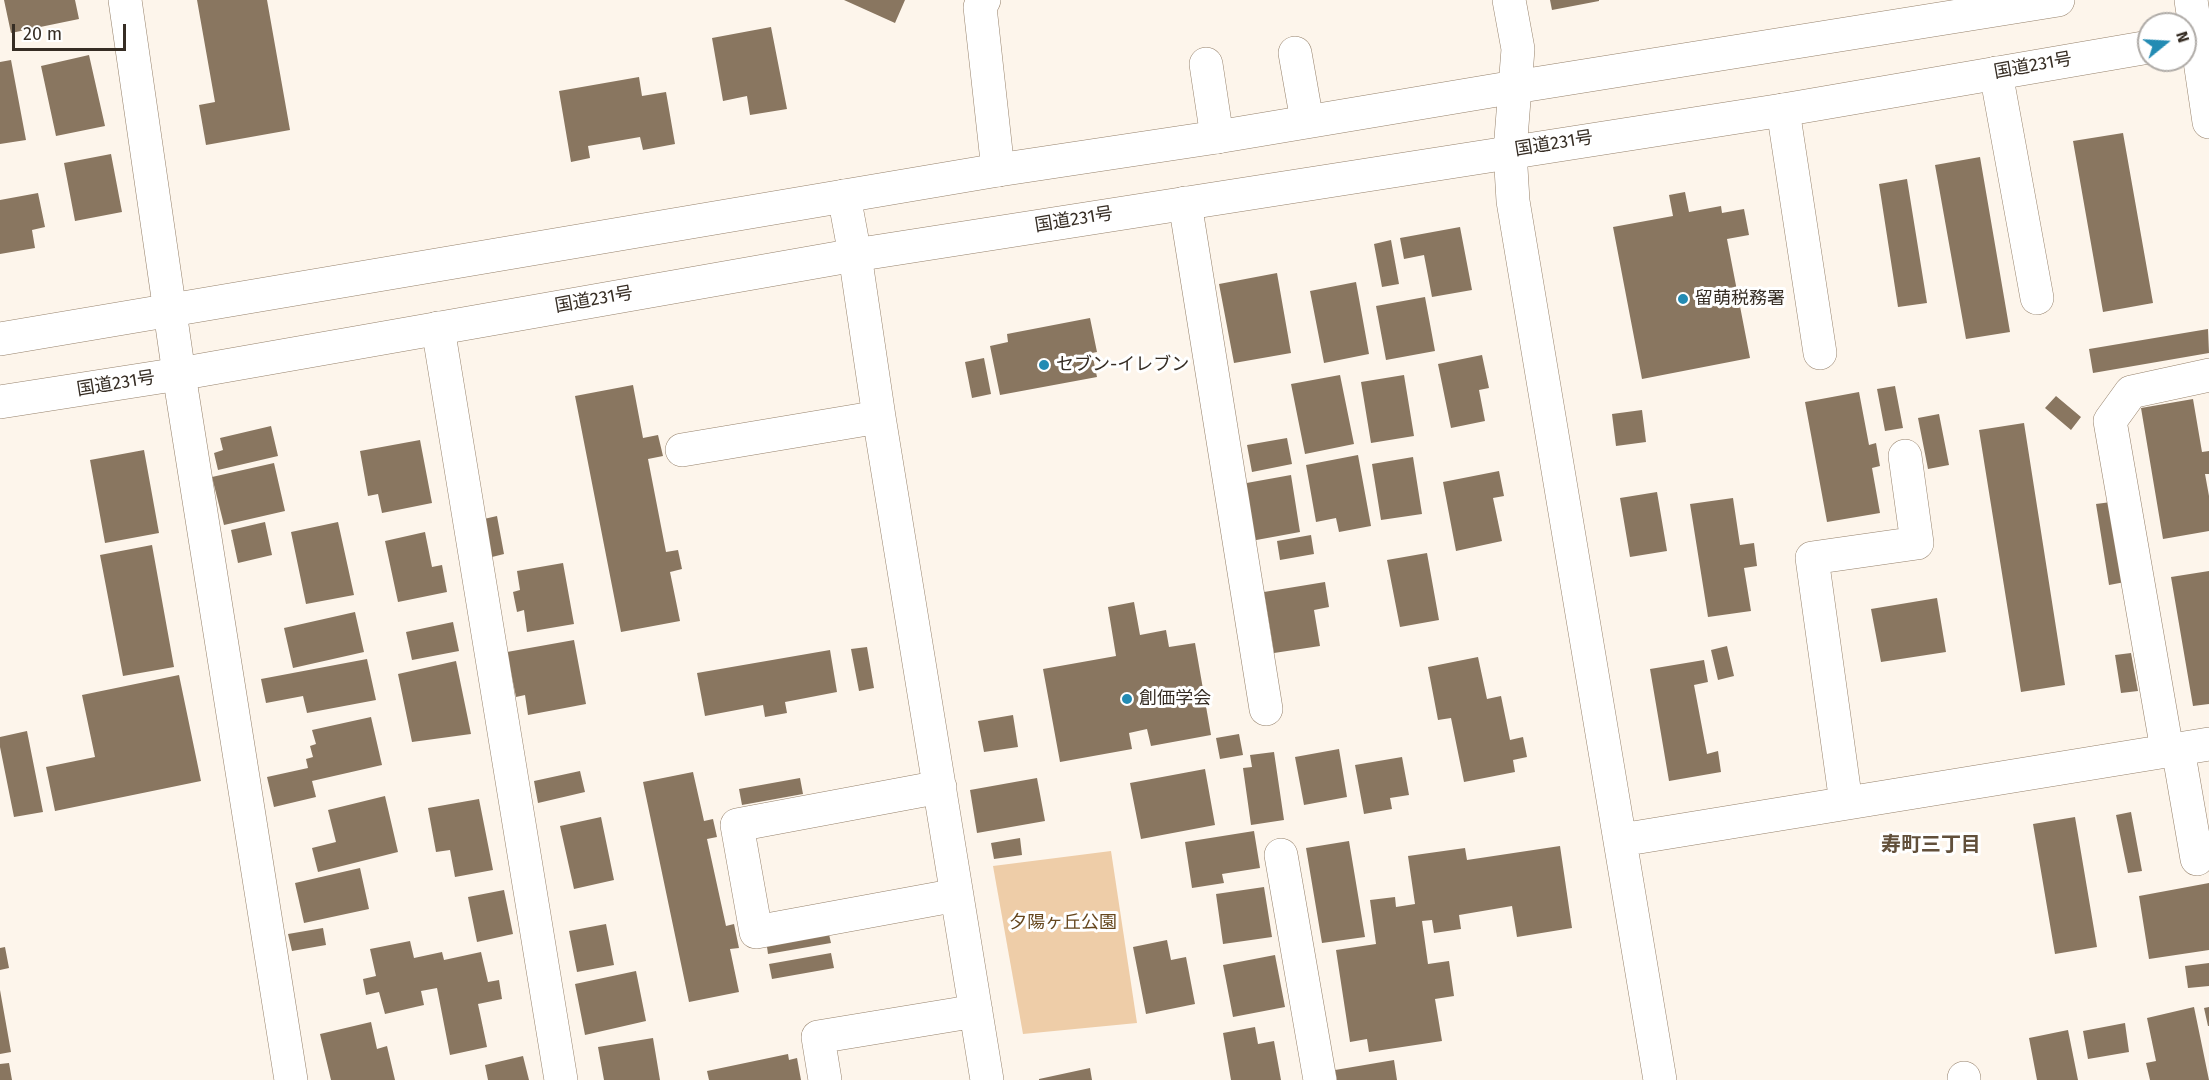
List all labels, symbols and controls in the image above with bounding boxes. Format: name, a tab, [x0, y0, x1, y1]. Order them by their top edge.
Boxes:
scale bar	[15, 12, 129, 50]
north arrow	[2137, 12, 2197, 72]
text: 20 m	[23, 23, 62, 45]
text: N	[2172, 29, 2193, 45]
street label: 国道231号	[1992, 48, 2074, 84]
street label: 国道231号	[1513, 127, 1595, 161]
street label: 国道231号	[1033, 203, 1115, 237]
street label: 国道231号	[553, 282, 635, 318]
place label: 留萌税務署	[1695, 288, 1785, 310]
marker: 留萌税務署	[1676, 292, 1690, 306]
place label: セブン-イレブン	[1056, 354, 1189, 376]
marker: セブン-イレブン	[1037, 358, 1051, 372]
street label: 国道231号	[75, 367, 157, 401]
place label: 創価学会	[1139, 688, 1211, 710]
marker: 創価学会	[1120, 692, 1134, 706]
district label: 寿町三丁目	[1881, 833, 1981, 857]
park label: 夕陽ヶ丘公園	[1009, 912, 1117, 934]

